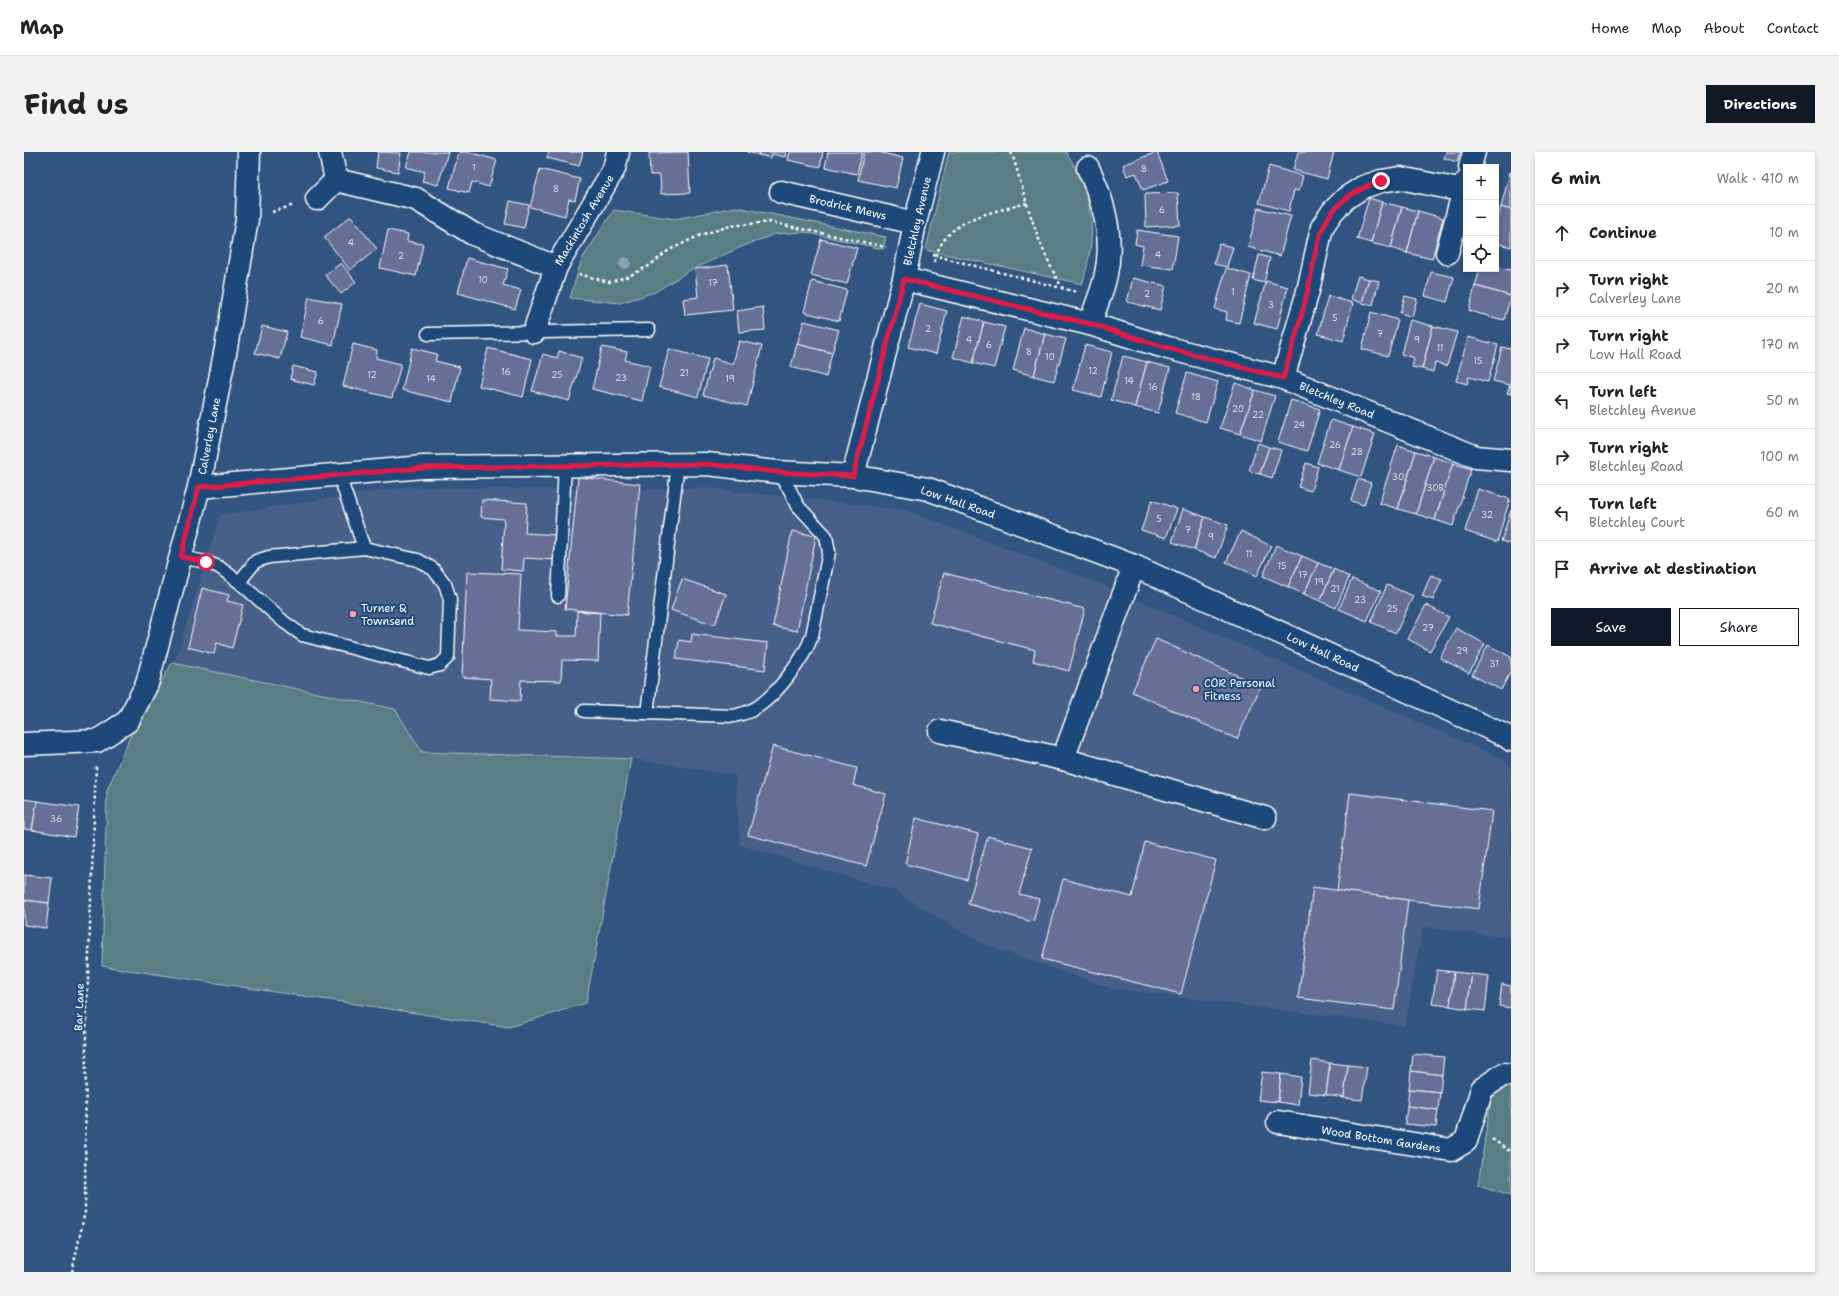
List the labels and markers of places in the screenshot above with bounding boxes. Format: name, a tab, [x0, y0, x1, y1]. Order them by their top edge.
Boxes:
place label: Turner & Townsend	[361, 601, 414, 629]
marker: Turner & Townsend	[348, 609, 358, 619]
place label: COR Personal Fitness	[1204, 676, 1276, 704]
marker: COR Personal Fitness	[1191, 684, 1201, 694]

